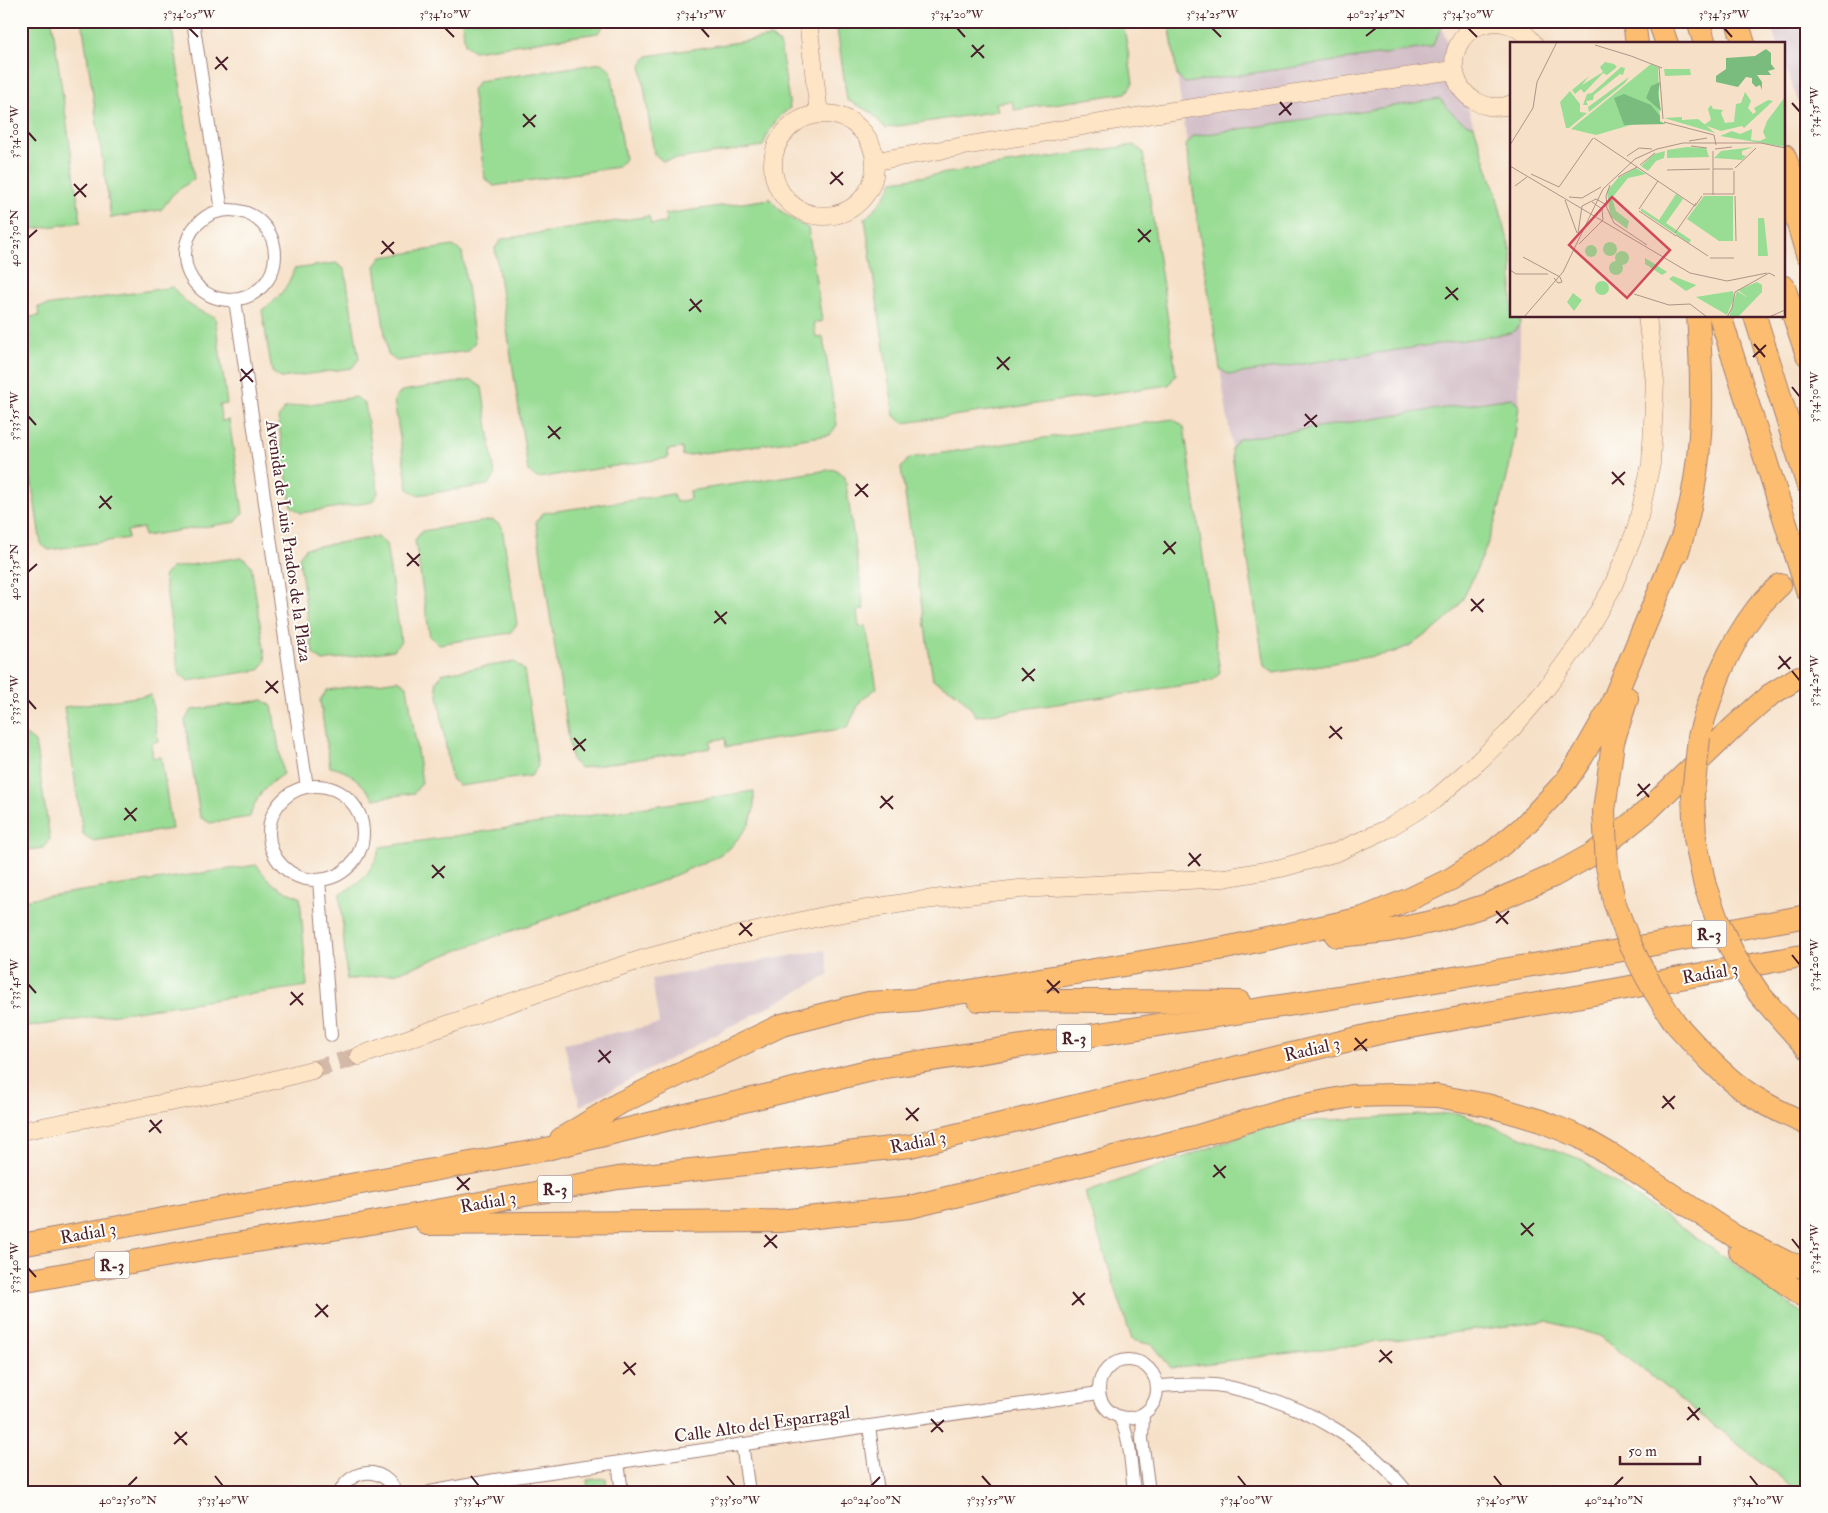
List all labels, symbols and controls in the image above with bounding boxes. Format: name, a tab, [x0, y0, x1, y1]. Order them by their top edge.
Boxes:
text: 3°34'05"W	[163, 7, 216, 22]
text: 3°34'10"W	[420, 7, 471, 22]
text: 3°34'15"W	[676, 7, 727, 22]
text: 3°34'20"W	[931, 7, 984, 22]
text: 3°34'25"W	[1186, 7, 1239, 22]
text: 40°23'45"N	[1347, 7, 1405, 22]
text: 3°34'30"W	[1442, 7, 1494, 22]
text: 3°34'35"W	[1699, 7, 1750, 22]
inset map	[1510, 42, 1786, 318]
text: 3°34'35"W	[1807, 86, 1822, 137]
text: 3°34'00"W	[7, 105, 22, 158]
text: 40°23'30"N	[7, 209, 22, 267]
text: 3°34'30"W	[1807, 371, 1822, 423]
text: 3°33'55"W	[7, 391, 22, 441]
street label: Avenida de Luis Prados de la Plaza	[260, 418, 317, 664]
text: 40°23'35"N	[7, 544, 22, 600]
text: 3°34'25"W	[1807, 654, 1822, 707]
text: 3°33'50"W	[7, 674, 22, 725]
road number: R-3	[1692, 921, 1726, 948]
text: 3°34'20"W	[1807, 938, 1822, 991]
street label: Radial 3	[1680, 957, 1740, 990]
text: 3°33'45"W	[7, 958, 22, 1009]
road number: R-3	[1056, 1024, 1092, 1052]
street label: Radial 3	[1282, 1032, 1342, 1067]
street label: Radial 3	[888, 1126, 948, 1159]
road number: R-3	[538, 1176, 572, 1202]
street label: Radial 3	[458, 1186, 518, 1219]
street label: Radial 3	[58, 1217, 118, 1250]
text: 3°34'15"W	[1807, 1223, 1822, 1274]
text: 3°33'40"W	[7, 1242, 22, 1294]
road number: R-3	[94, 1252, 130, 1278]
street label: Calle Alto del Esparragal	[673, 1401, 852, 1448]
scale bar	[1620, 1433, 1700, 1465]
text: 50 m	[1628, 1442, 1657, 1461]
text: 40°23'50"N	[99, 1493, 157, 1508]
text: 3°33'40"W	[197, 1493, 249, 1508]
text: 3°33'45"W	[454, 1493, 505, 1508]
text: 3°33'50"W	[710, 1493, 761, 1508]
text: 40°24'00"N	[841, 1493, 902, 1508]
text: 3°33'55"W	[966, 1493, 1016, 1508]
text: 3°34'00"W	[1220, 1493, 1273, 1508]
text: 3°34'05"W	[1476, 1493, 1529, 1508]
text: 40°24'10"N	[1585, 1493, 1644, 1508]
text: 3°34'10"W	[1733, 1493, 1784, 1508]

